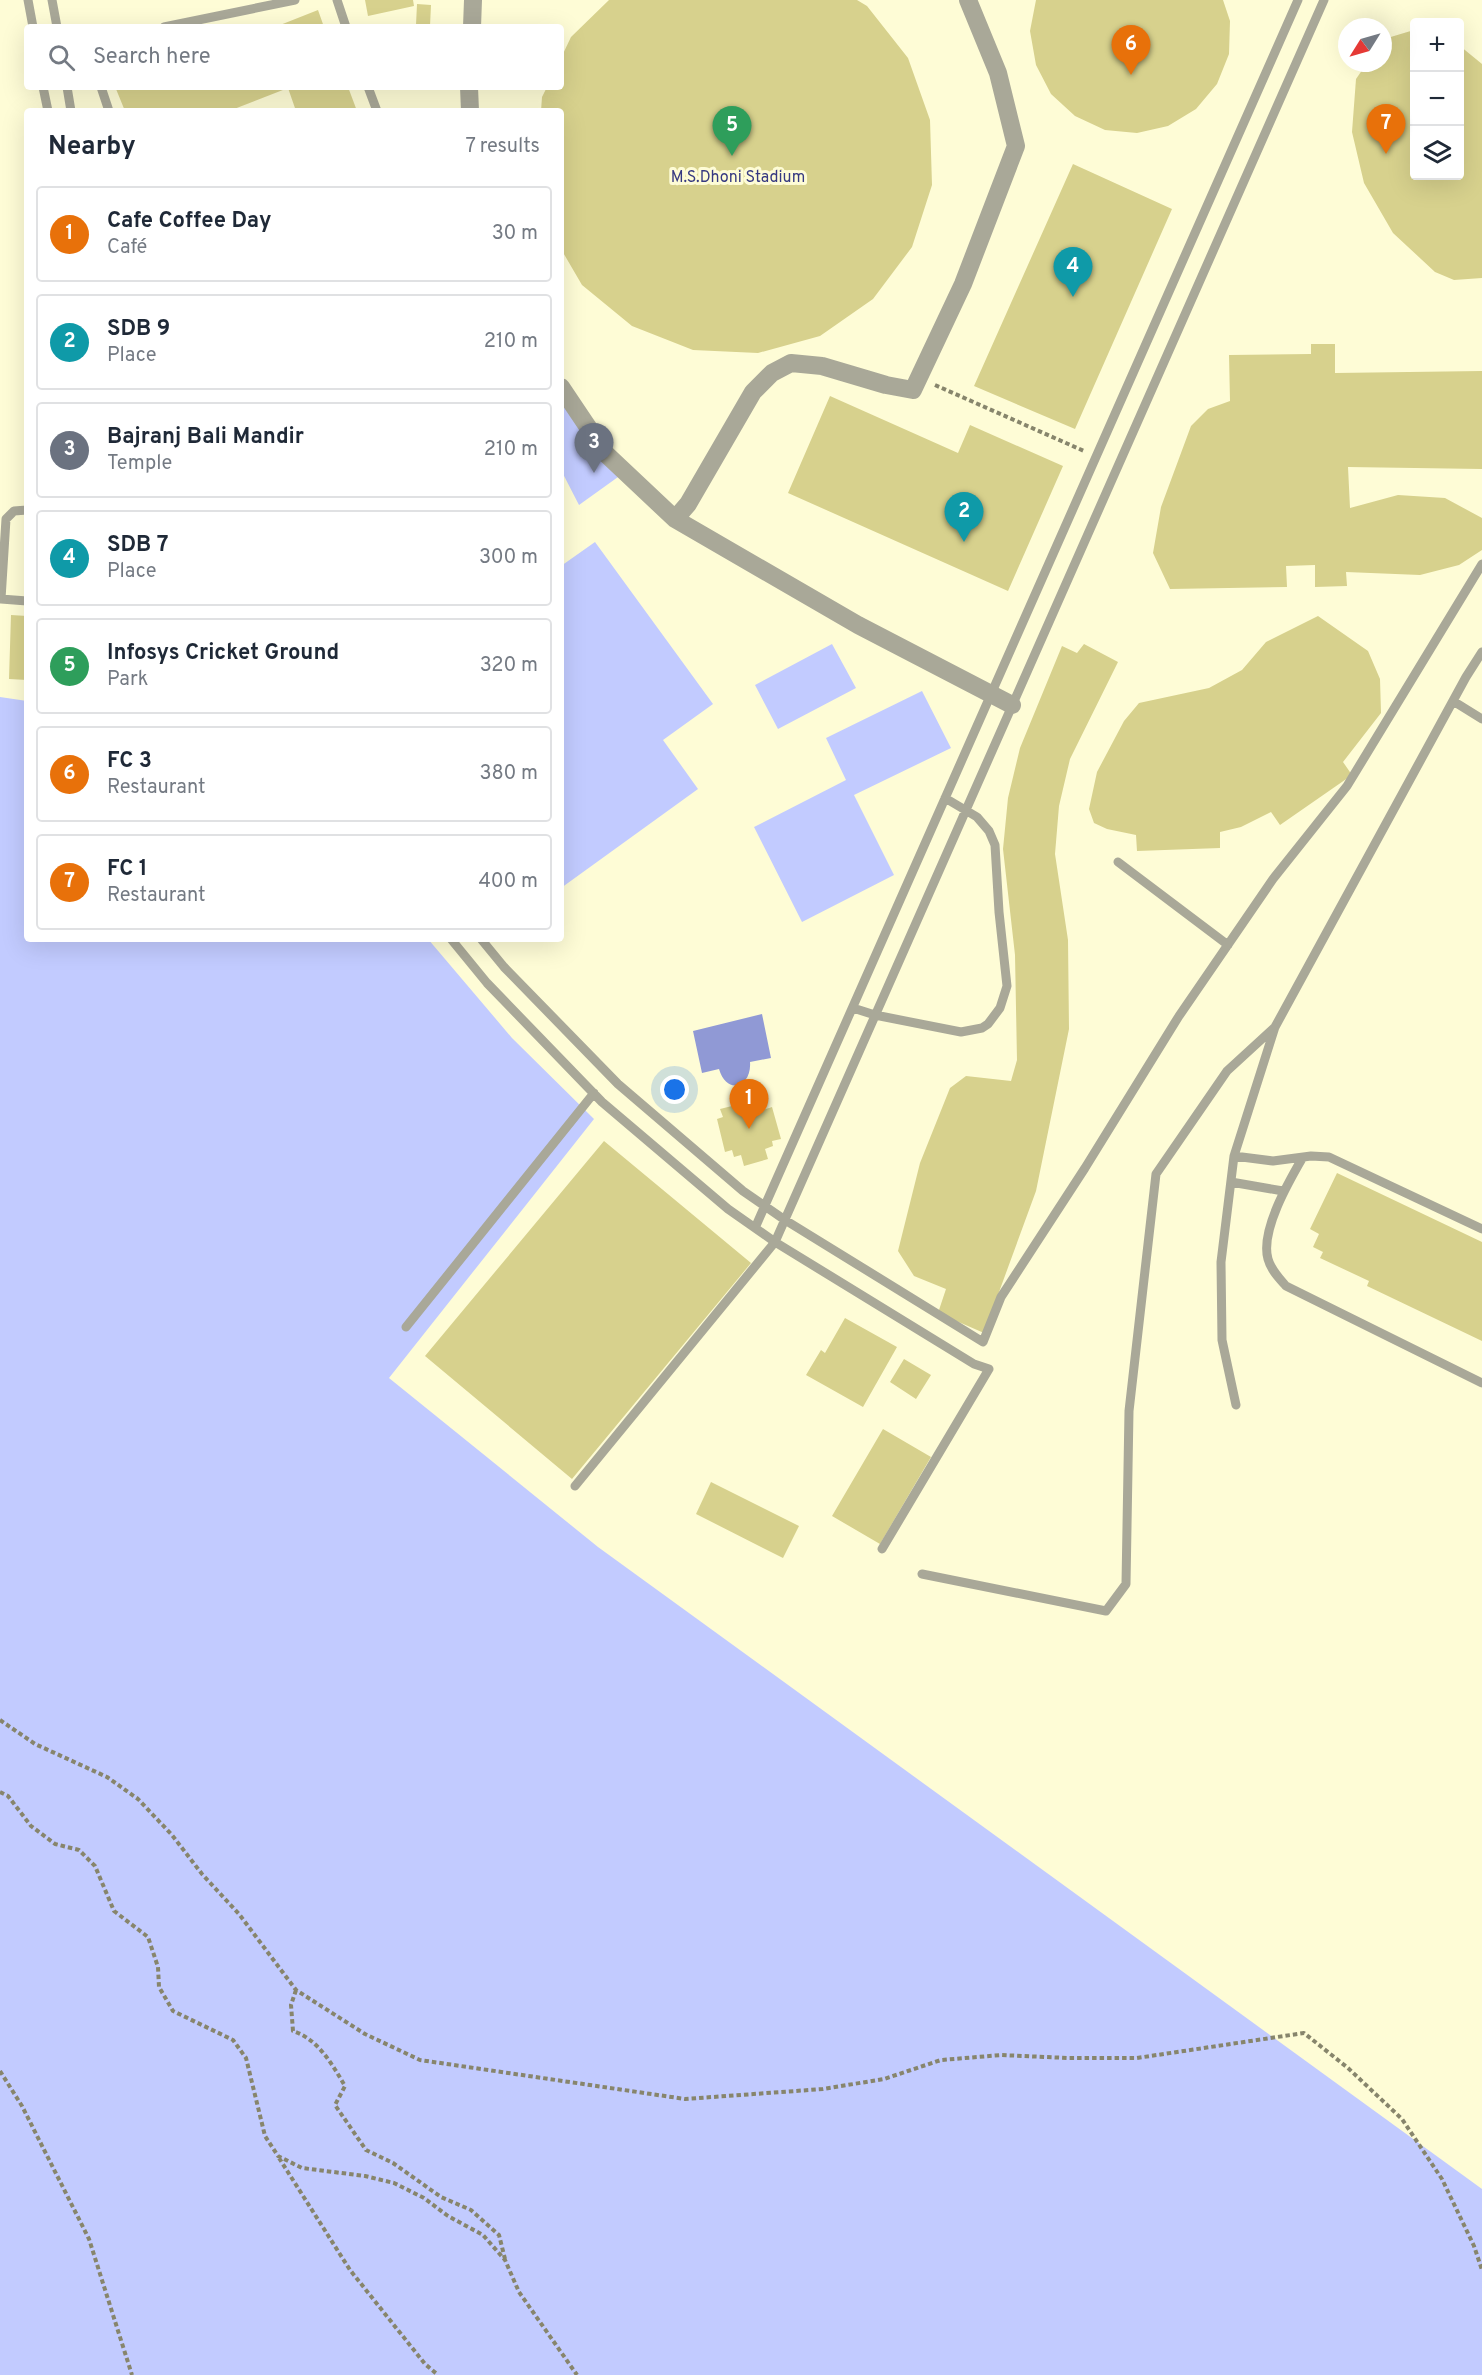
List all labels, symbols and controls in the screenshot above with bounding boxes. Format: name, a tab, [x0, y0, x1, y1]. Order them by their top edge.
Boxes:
north arrow	[1338, 18, 1392, 72]
map controls	[1410, 18, 1464, 180]
button: +	[1410, 18, 1464, 72]
search box	[24, 24, 564, 90]
pin: 6	[1112, 26, 1150, 75]
icon: search	[45, 41, 78, 74]
text: Search here	[93, 44, 211, 71]
button: −	[1410, 72, 1464, 126]
pin: 7	[1366, 104, 1406, 154]
pin: 5	[712, 106, 752, 156]
button: layers	[1410, 126, 1464, 180]
text: Nearby	[48, 131, 136, 164]
text: 7 results	[465, 134, 540, 160]
park label: M.S.Dhoni Stadium	[671, 168, 805, 188]
text: Cafe Coffee Day	[107, 208, 271, 235]
text: 1	[66, 221, 74, 247]
text: 30 m	[492, 221, 538, 247]
text: Café	[107, 235, 147, 261]
pin: 4	[1054, 248, 1092, 297]
text: SDB 9	[107, 316, 170, 343]
text: 2	[63, 329, 76, 355]
text: 210 m	[484, 329, 538, 355]
text: Place	[107, 343, 157, 369]
text: Bajranj Bali Mandir	[107, 424, 304, 451]
pin: 3	[574, 424, 614, 473]
text: 3	[64, 437, 76, 463]
text: 210 m	[484, 437, 538, 463]
text: Temple	[107, 451, 172, 477]
pin: 2	[944, 492, 984, 542]
text: SDB 7	[107, 532, 169, 559]
text: 4	[63, 545, 76, 571]
text: 300 m	[479, 545, 538, 571]
text: Place	[107, 559, 157, 585]
text: Infosys Cricket Ground	[107, 640, 339, 667]
text: 5	[63, 653, 76, 679]
text: 320 m	[480, 653, 538, 679]
text: Park	[107, 667, 148, 693]
text: FC 3	[107, 748, 152, 775]
text: 6	[63, 761, 76, 787]
text: 380 m	[479, 761, 538, 787]
text: Restaurant	[107, 775, 206, 801]
text: FC 1	[107, 856, 148, 883]
text: 7	[64, 869, 75, 895]
text: 400 m	[478, 869, 538, 895]
text: Restaurant	[107, 883, 206, 909]
your location	[660, 1075, 689, 1104]
pin: 1	[730, 1080, 768, 1129]

